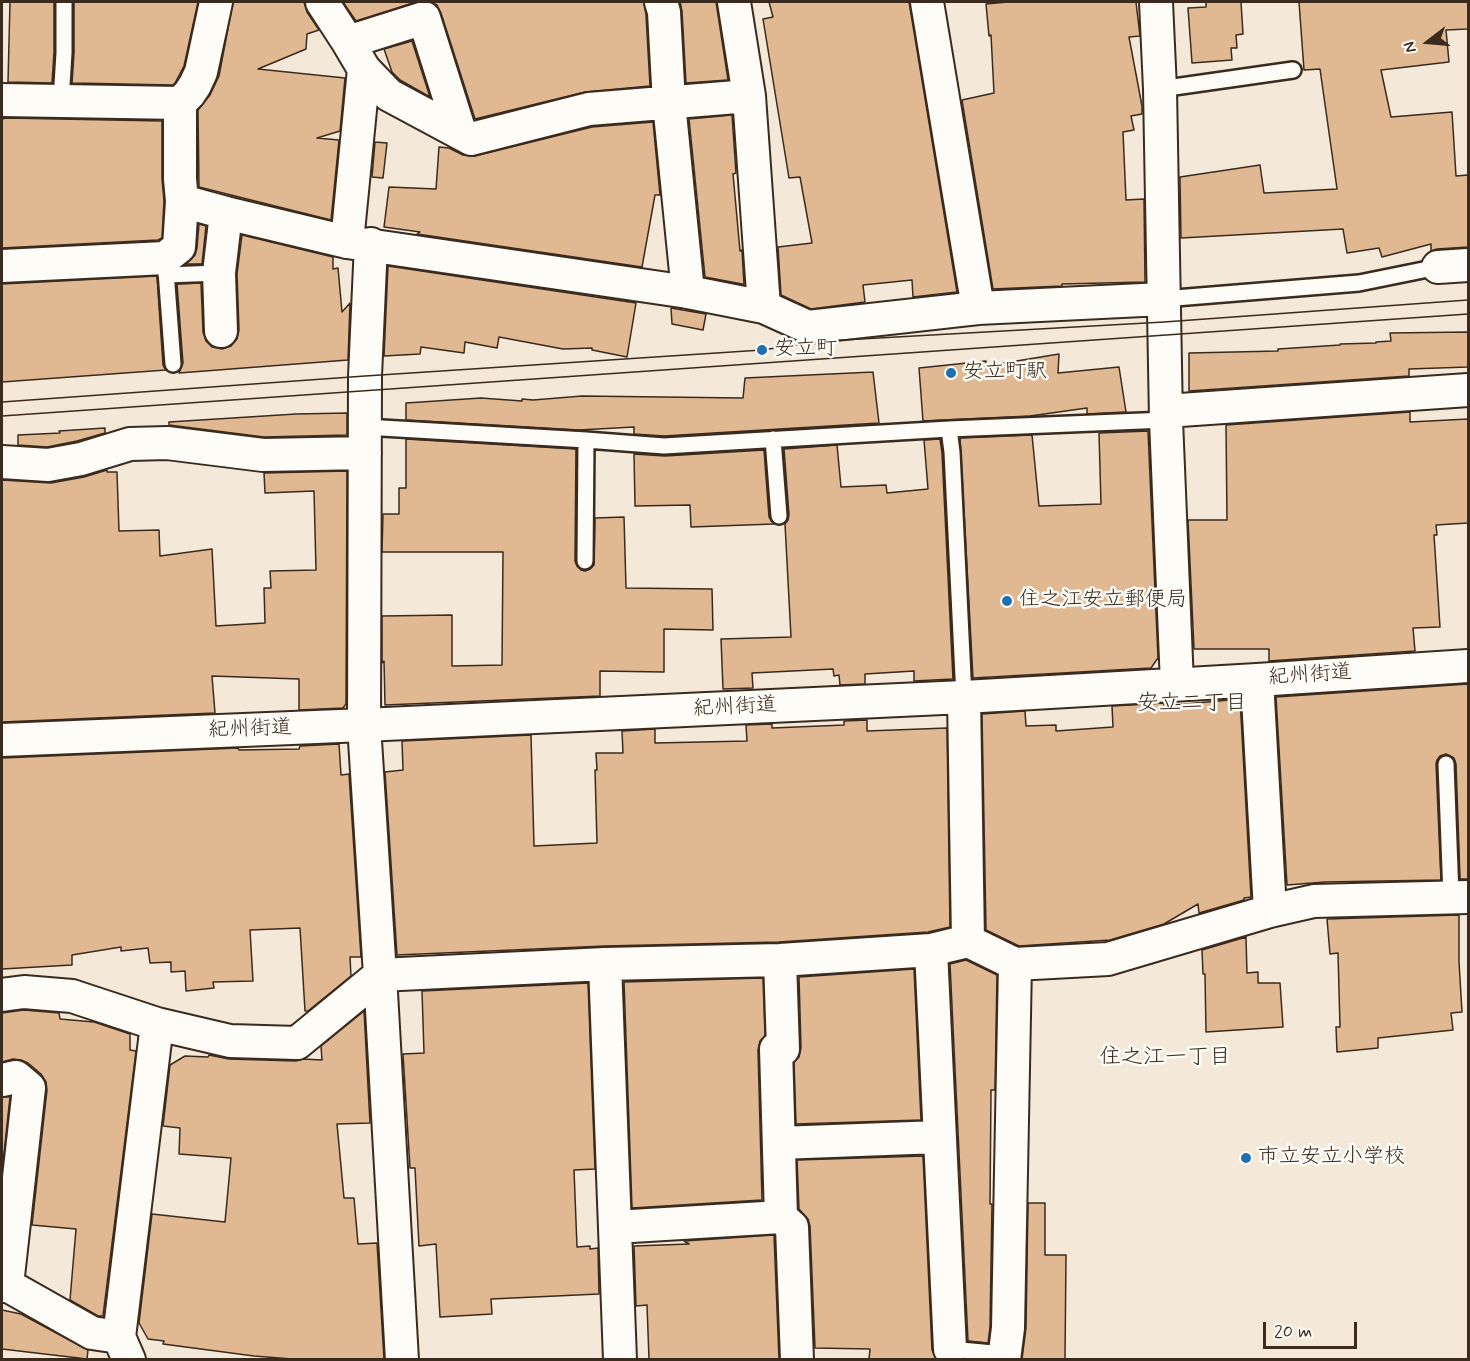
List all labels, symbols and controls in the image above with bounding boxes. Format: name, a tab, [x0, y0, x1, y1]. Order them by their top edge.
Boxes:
north arrow	[1398, 12, 1458, 72]
text: N	[1399, 39, 1422, 55]
place label: 安立町	[774, 337, 837, 363]
marker: 安立町	[755, 343, 769, 357]
place label: 安立町駅	[963, 360, 1047, 386]
marker: 安立町駅	[944, 366, 958, 380]
place label: 住之江安立郵便局	[1019, 588, 1187, 614]
marker: 住之江安立郵便局	[1000, 594, 1014, 608]
street label: 紀州街道	[1267, 661, 1353, 691]
district label: 安立二丁目	[1137, 691, 1247, 717]
street label: 紀州街道	[692, 693, 778, 723]
street label: 紀州街道	[208, 716, 292, 744]
district label: 住之江一丁目	[1099, 1045, 1231, 1071]
place label: 市立安立小学校	[1258, 1145, 1405, 1171]
marker: 市立安立小学校	[1239, 1151, 1253, 1165]
scale bar	[1266, 1310, 1360, 1348]
text: 20 m	[1274, 1320, 1312, 1344]

